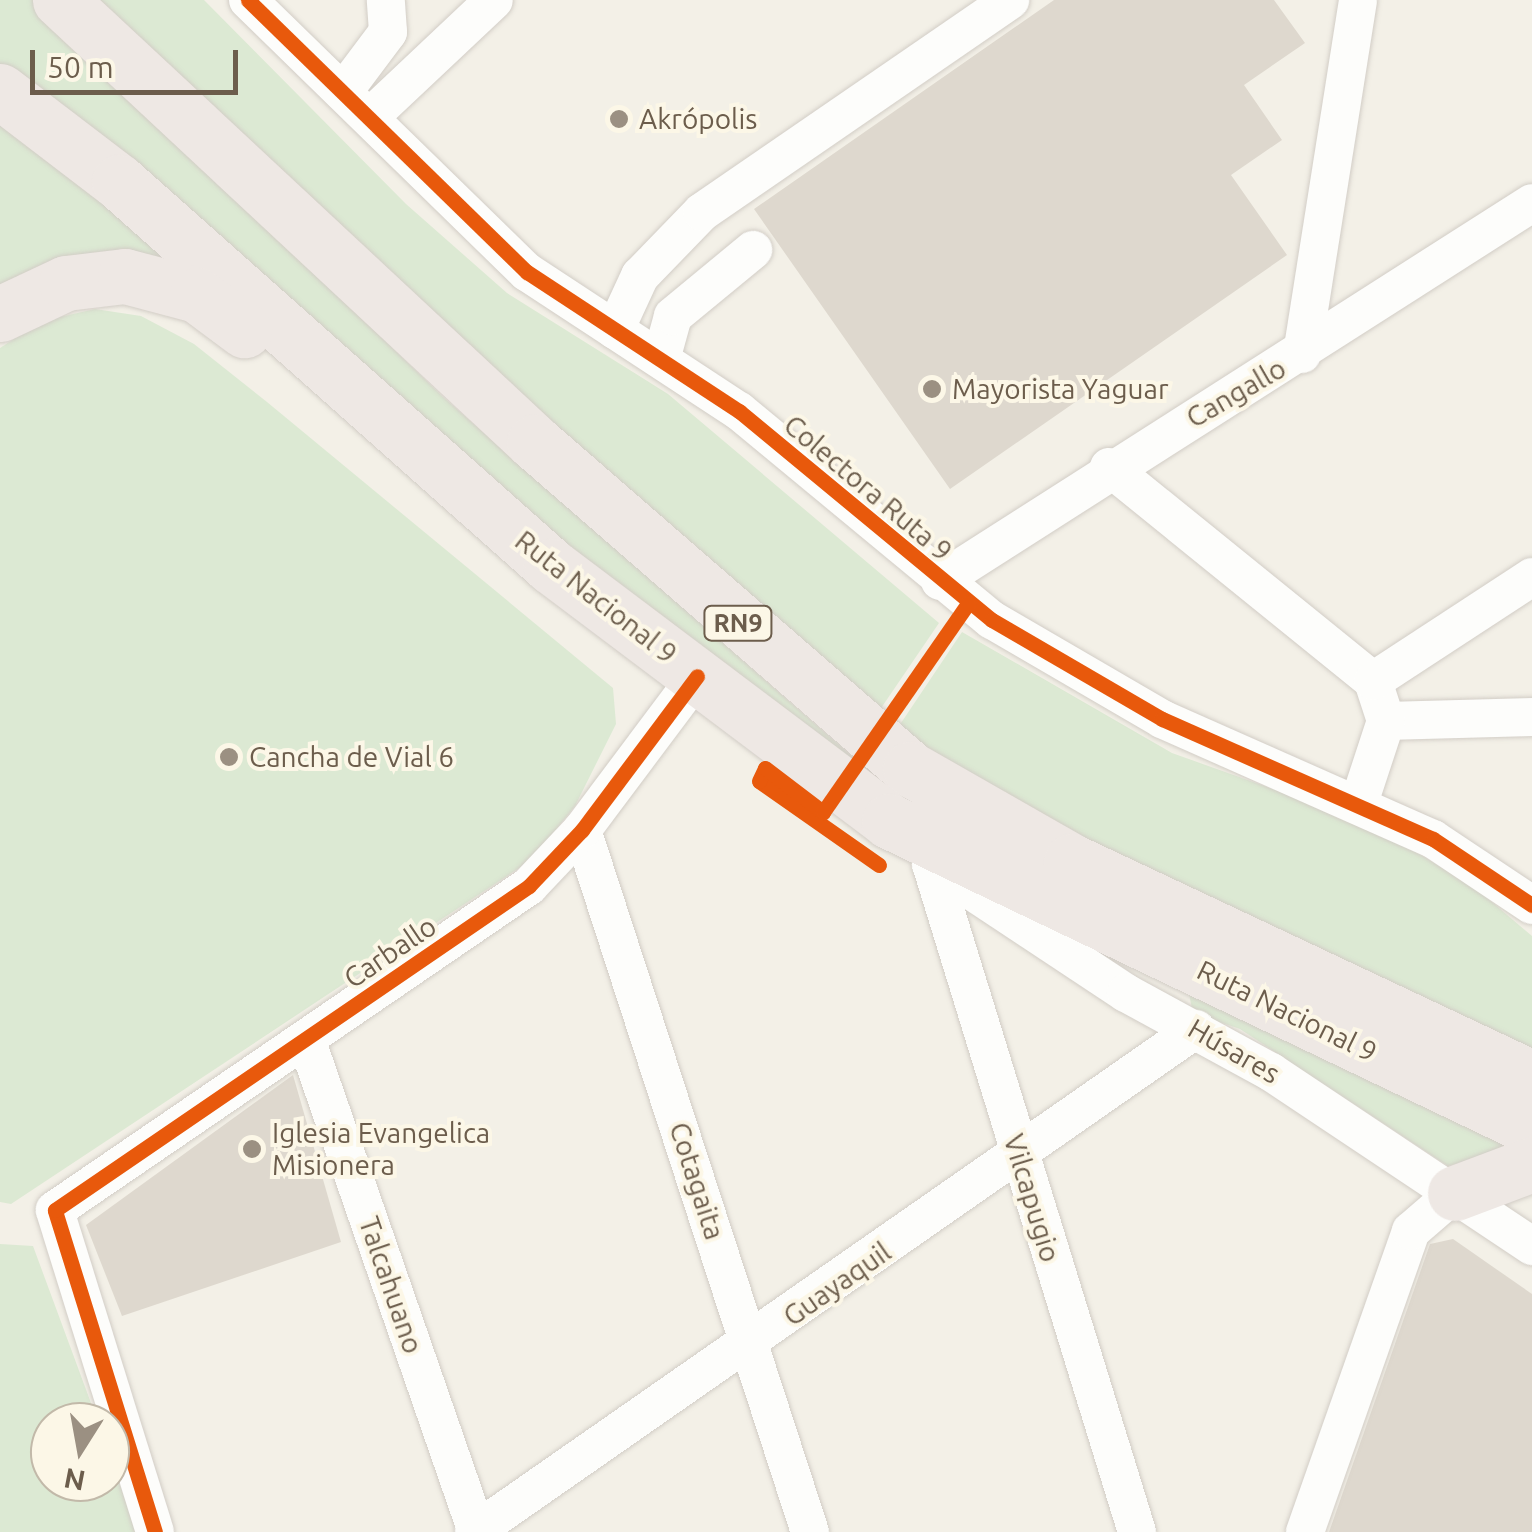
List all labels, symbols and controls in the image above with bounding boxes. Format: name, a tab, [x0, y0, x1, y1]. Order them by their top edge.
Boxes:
scale bar	[35, 30, 242, 92]
text: 50 m	[47, 50, 114, 84]
place label: Akrópolis	[639, 102, 757, 136]
marker: Akrópolis	[608, 108, 630, 130]
street label: Cangallo	[1180, 351, 1292, 435]
place label: Mayorista Yaguar	[952, 372, 1169, 406]
marker: Mayorista Yaguar	[921, 378, 943, 400]
street label: Colectora Ruta 9	[777, 408, 959, 568]
street label: Ruta Nacional 9	[509, 524, 683, 670]
road number: RN9	[703, 603, 773, 643]
place label: Cancha de Vial 6	[249, 740, 454, 774]
marker: Cancha de Vial 6	[218, 746, 240, 768]
street label: Carballo	[337, 909, 443, 995]
street label: Ruta Nacional 9	[1192, 953, 1382, 1069]
street label: Húsares	[1182, 1011, 1286, 1091]
place label: Iglesia Evangelica Misionera	[272, 1116, 490, 1182]
street label: Cotagaita	[662, 1118, 732, 1244]
street label: Vilcapugio	[997, 1130, 1067, 1266]
marker: Iglesia Evangelica Misionera	[241, 1138, 263, 1160]
street label: Talcahuano	[352, 1212, 430, 1358]
street label: Guayaquil	[777, 1235, 897, 1333]
north arrow	[30, 1402, 130, 1502]
text: N	[61, 1463, 88, 1497]

